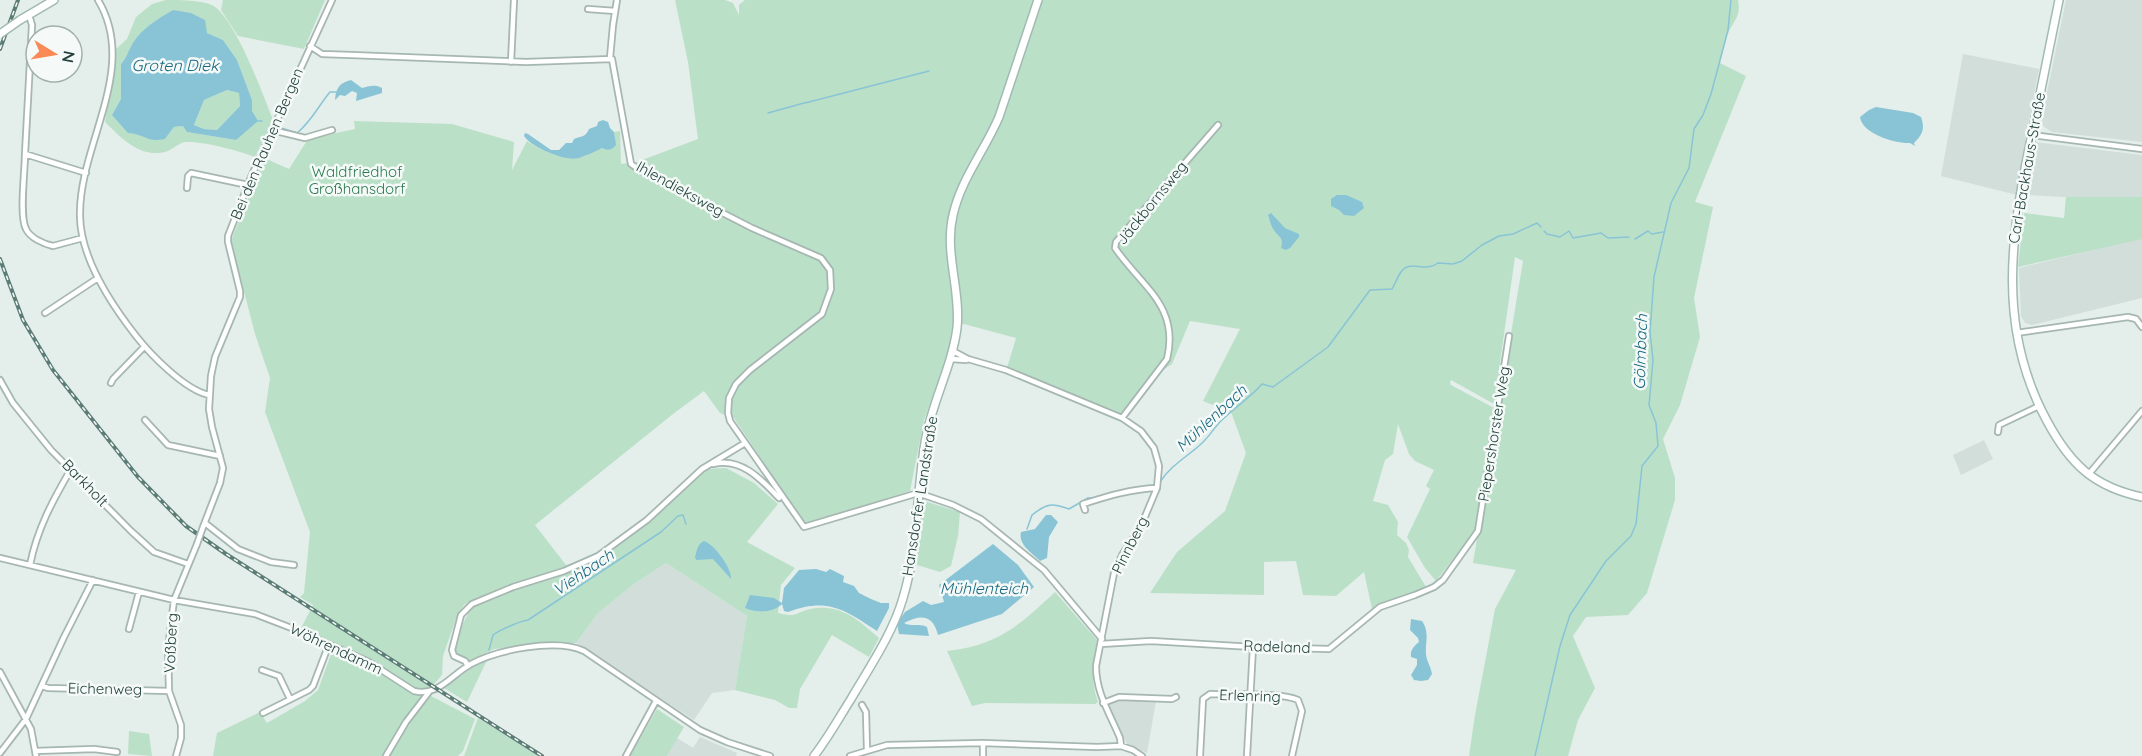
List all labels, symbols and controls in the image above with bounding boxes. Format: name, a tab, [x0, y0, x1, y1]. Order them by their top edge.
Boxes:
north arrow	[24, 24, 84, 84]
text: N	[58, 49, 80, 65]
water label: Groten Diek	[131, 55, 220, 75]
street label: Bei den Rauhen Bergen	[226, 65, 307, 223]
street label: Carl-Backhaus-Straße	[2004, 91, 2049, 245]
street label: Ihlendieksweg	[633, 157, 727, 221]
street label: Jäckbornsweg	[1112, 157, 1191, 248]
park label: Waldfriedhof Großhansdorf	[309, 162, 406, 198]
water label: Gölmbach	[1629, 313, 1651, 390]
street label: Piepershorster Weg	[1473, 365, 1514, 503]
water label: Mühlenbach	[1171, 379, 1251, 456]
street label: Hansdorfer Landstraße	[897, 414, 942, 577]
street label: Barkholt	[58, 455, 113, 510]
street label: Pinnberg	[1107, 513, 1152, 577]
water label: Viehbach	[549, 544, 618, 600]
water label: Mühlenteich	[940, 578, 1029, 598]
street label: Voßberg	[159, 612, 182, 674]
street label: Wöhrendamm	[287, 619, 386, 678]
street label: Radeland	[1243, 636, 1311, 657]
street label: Eichenweg	[68, 678, 142, 699]
street label: Erlenring	[1219, 685, 1281, 706]

